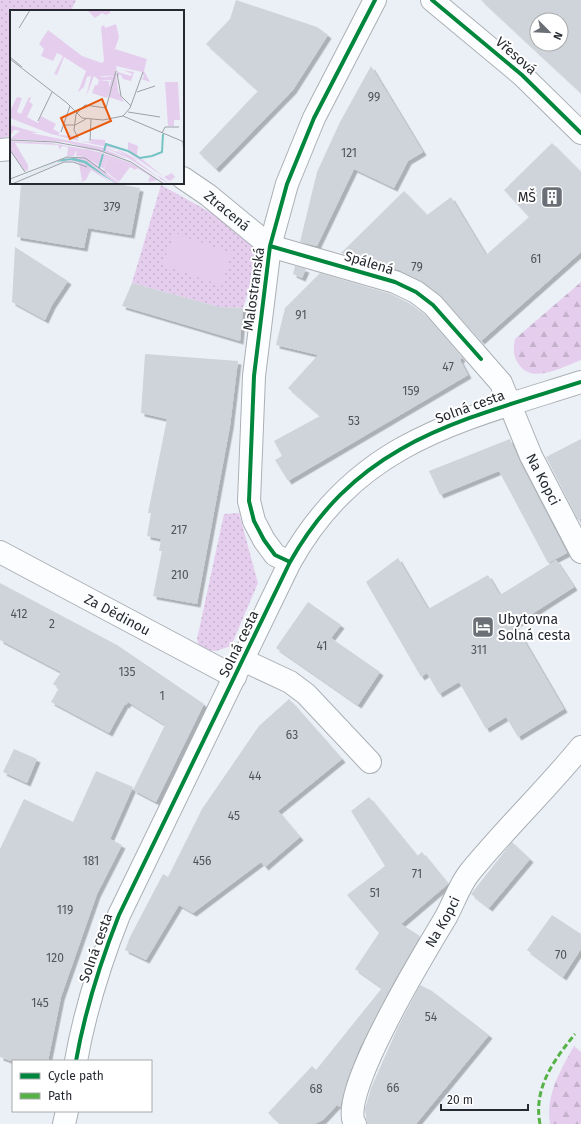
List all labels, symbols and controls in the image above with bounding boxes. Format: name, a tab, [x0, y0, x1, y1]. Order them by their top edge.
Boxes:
inset map	[10, 10, 184, 184]
north arrow	[529, 12, 569, 52]
text: N	[550, 30, 565, 42]
street label: Vřesová	[492, 33, 540, 79]
house number: 99	[368, 90, 380, 104]
house number: 121	[341, 146, 357, 160]
building icon: MŠ	[539, 184, 565, 210]
street label: Ztracená	[201, 187, 254, 235]
place label: MŠ	[518, 188, 536, 206]
house number: 379	[103, 200, 121, 214]
street label: Malostranská	[240, 246, 268, 332]
street label: Spálená	[342, 247, 396, 279]
house number: 61	[530, 252, 542, 266]
house number: 79	[411, 260, 423, 274]
house number: 91	[295, 308, 307, 322]
house number: 47	[442, 360, 454, 374]
house number: 159	[402, 384, 420, 398]
street label: Solná cesta	[433, 387, 507, 427]
house number: 53	[348, 414, 360, 428]
street label: Na Kopci	[523, 451, 564, 508]
house number: 217	[171, 523, 187, 537]
house number: 210	[171, 568, 189, 582]
street label: Za Dědinou	[82, 590, 153, 639]
house number: 412	[11, 607, 27, 621]
street label: Solná cesta	[215, 608, 263, 680]
place label: Ubytovna Solná cesta	[498, 611, 571, 644]
hotel icon: Ubytovna Solná cesta	[470, 614, 496, 640]
house number: 2	[49, 617, 55, 631]
house number: 41	[317, 639, 327, 653]
house number: 311	[471, 643, 487, 657]
house number: 135	[118, 665, 136, 679]
house number: 1	[159, 689, 165, 703]
house number: 63	[286, 728, 298, 742]
house number: 44	[249, 769, 262, 783]
house number: 45	[228, 809, 240, 823]
house number: 181	[83, 854, 99, 868]
house number: 456	[193, 854, 211, 868]
house number: 71	[412, 867, 422, 881]
house number: 51	[370, 886, 380, 900]
street label: Na Kopci	[421, 893, 463, 950]
house number: 119	[57, 903, 73, 917]
street label: Solná cesta	[76, 911, 116, 985]
house number: 70	[555, 948, 567, 962]
house number: 120	[46, 951, 64, 965]
house number: 145	[31, 996, 49, 1010]
house number: 54	[425, 1010, 438, 1024]
legend	[12, 1060, 152, 1112]
text: Cycle path	[48, 1069, 104, 1083]
house number: 66	[387, 1081, 399, 1095]
house number: 68	[309, 1082, 323, 1096]
scale bar	[441, 1086, 528, 1112]
text: Path	[48, 1089, 72, 1103]
text: 20 m	[447, 1093, 473, 1107]

